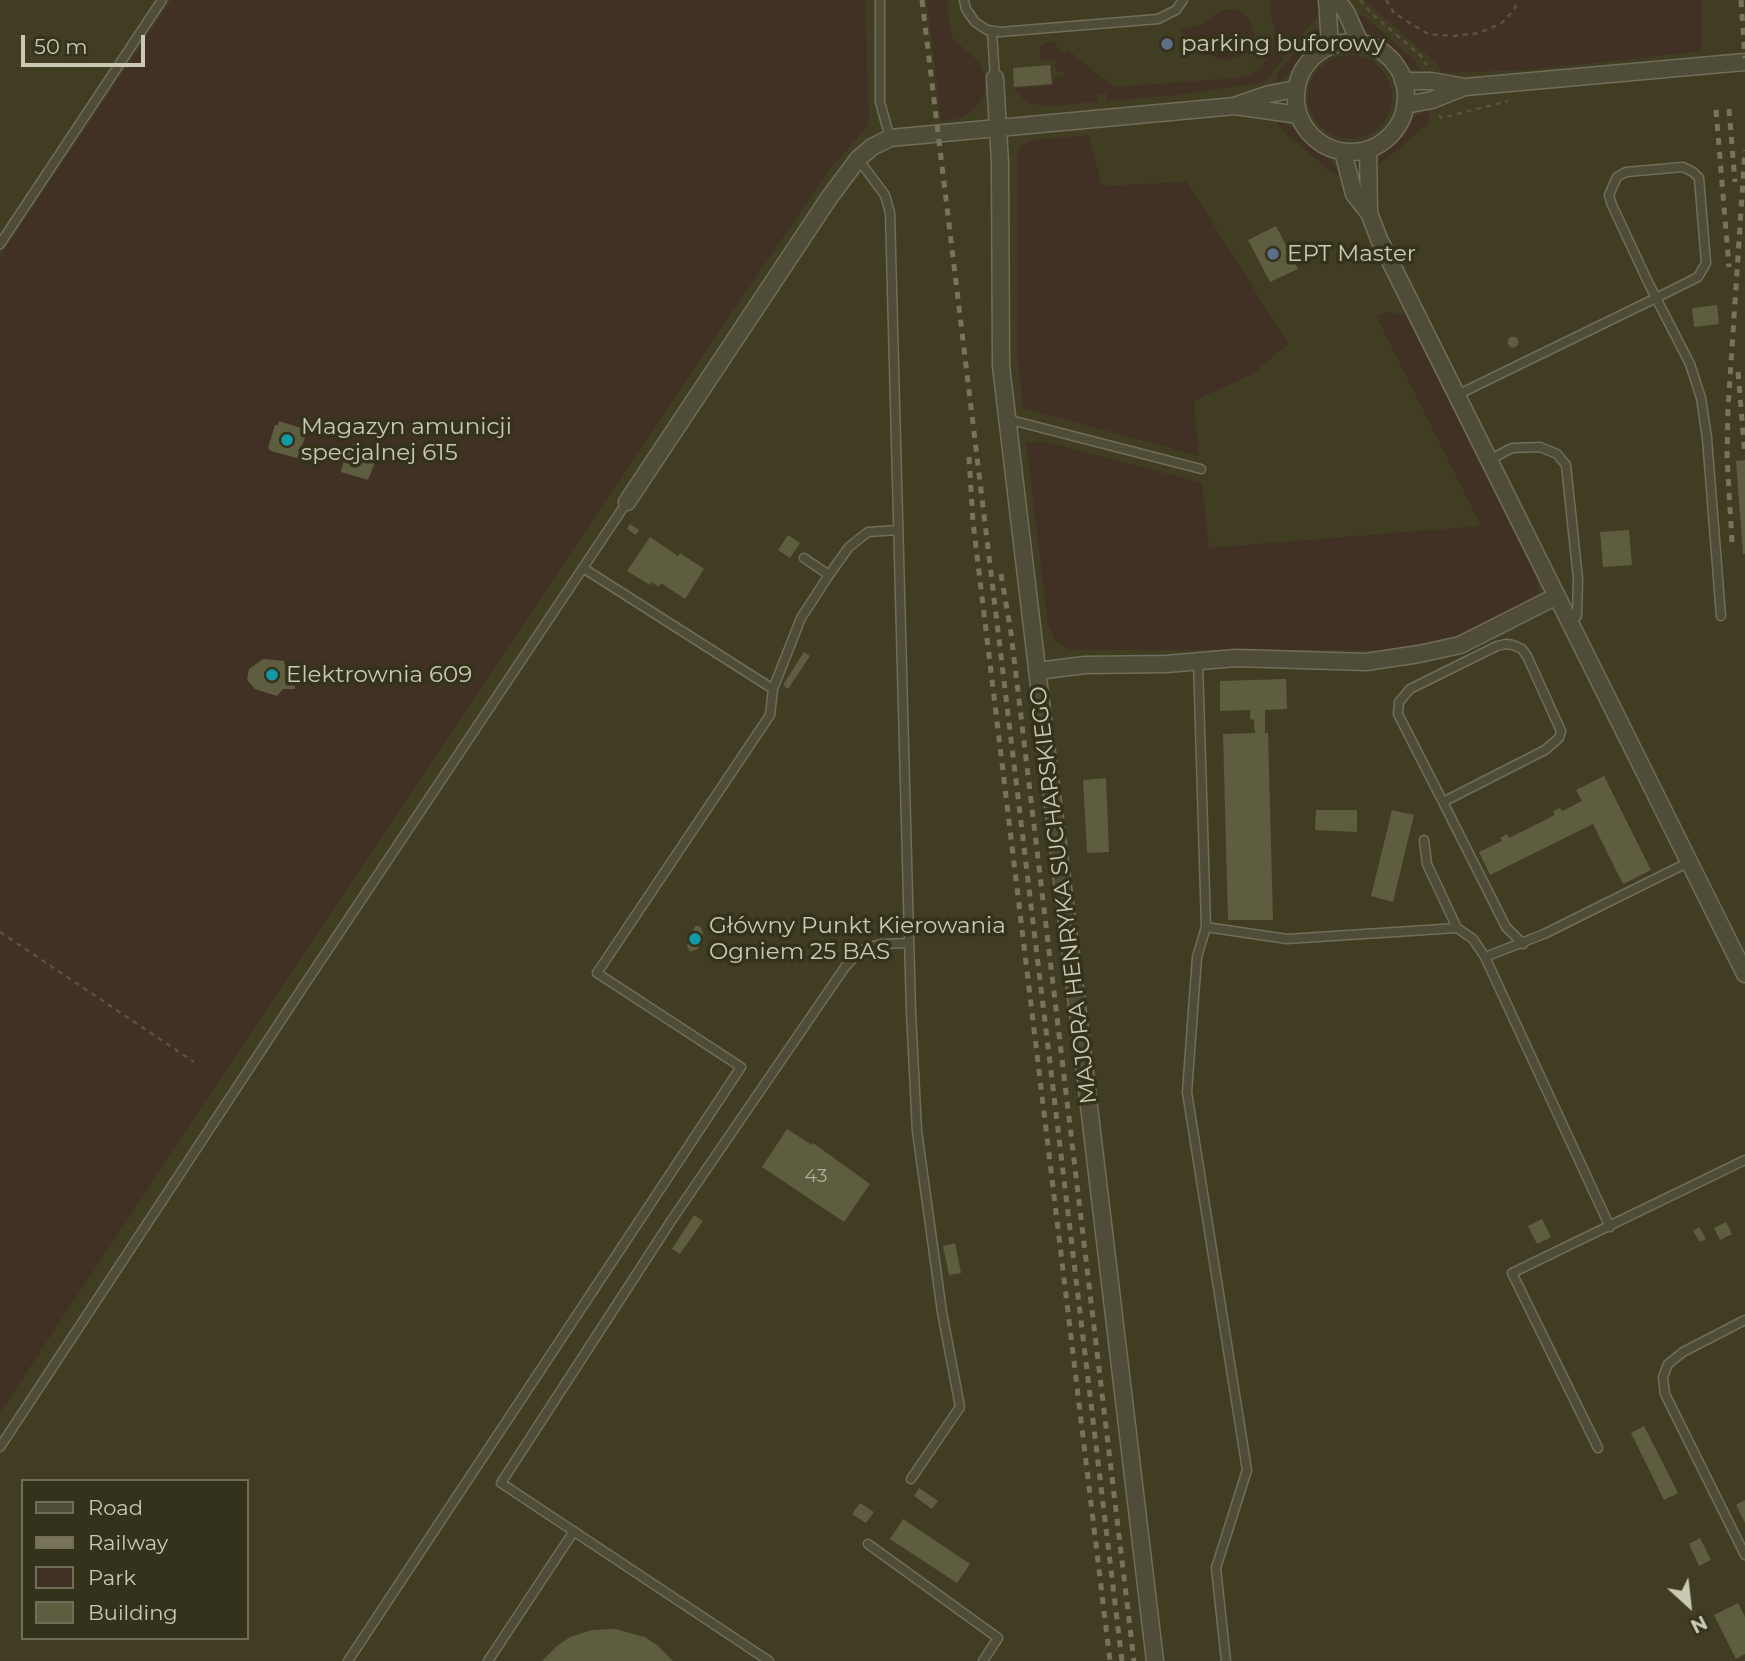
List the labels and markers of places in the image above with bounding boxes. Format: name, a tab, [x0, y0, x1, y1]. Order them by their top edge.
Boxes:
place label: parking buforowy	[1181, 30, 1385, 58]
marker: parking buforowy	[1159, 36, 1175, 52]
place label: EPT Master	[1287, 240, 1416, 268]
marker: EPT Master	[1265, 246, 1281, 262]
place label: Magazyn amunicji specjalnej 615	[301, 413, 512, 467]
marker: Magazyn amunicji specjalnej 615	[279, 432, 295, 448]
place label: Elektrownia 609	[286, 661, 472, 689]
marker: Elektrownia 609	[264, 667, 280, 683]
place label: Główny Punkt Kierowania Ogniem 25 BAS	[709, 912, 1006, 966]
marker: Główny Punkt Kierowania Ogniem 25 BAS	[687, 931, 703, 947]

